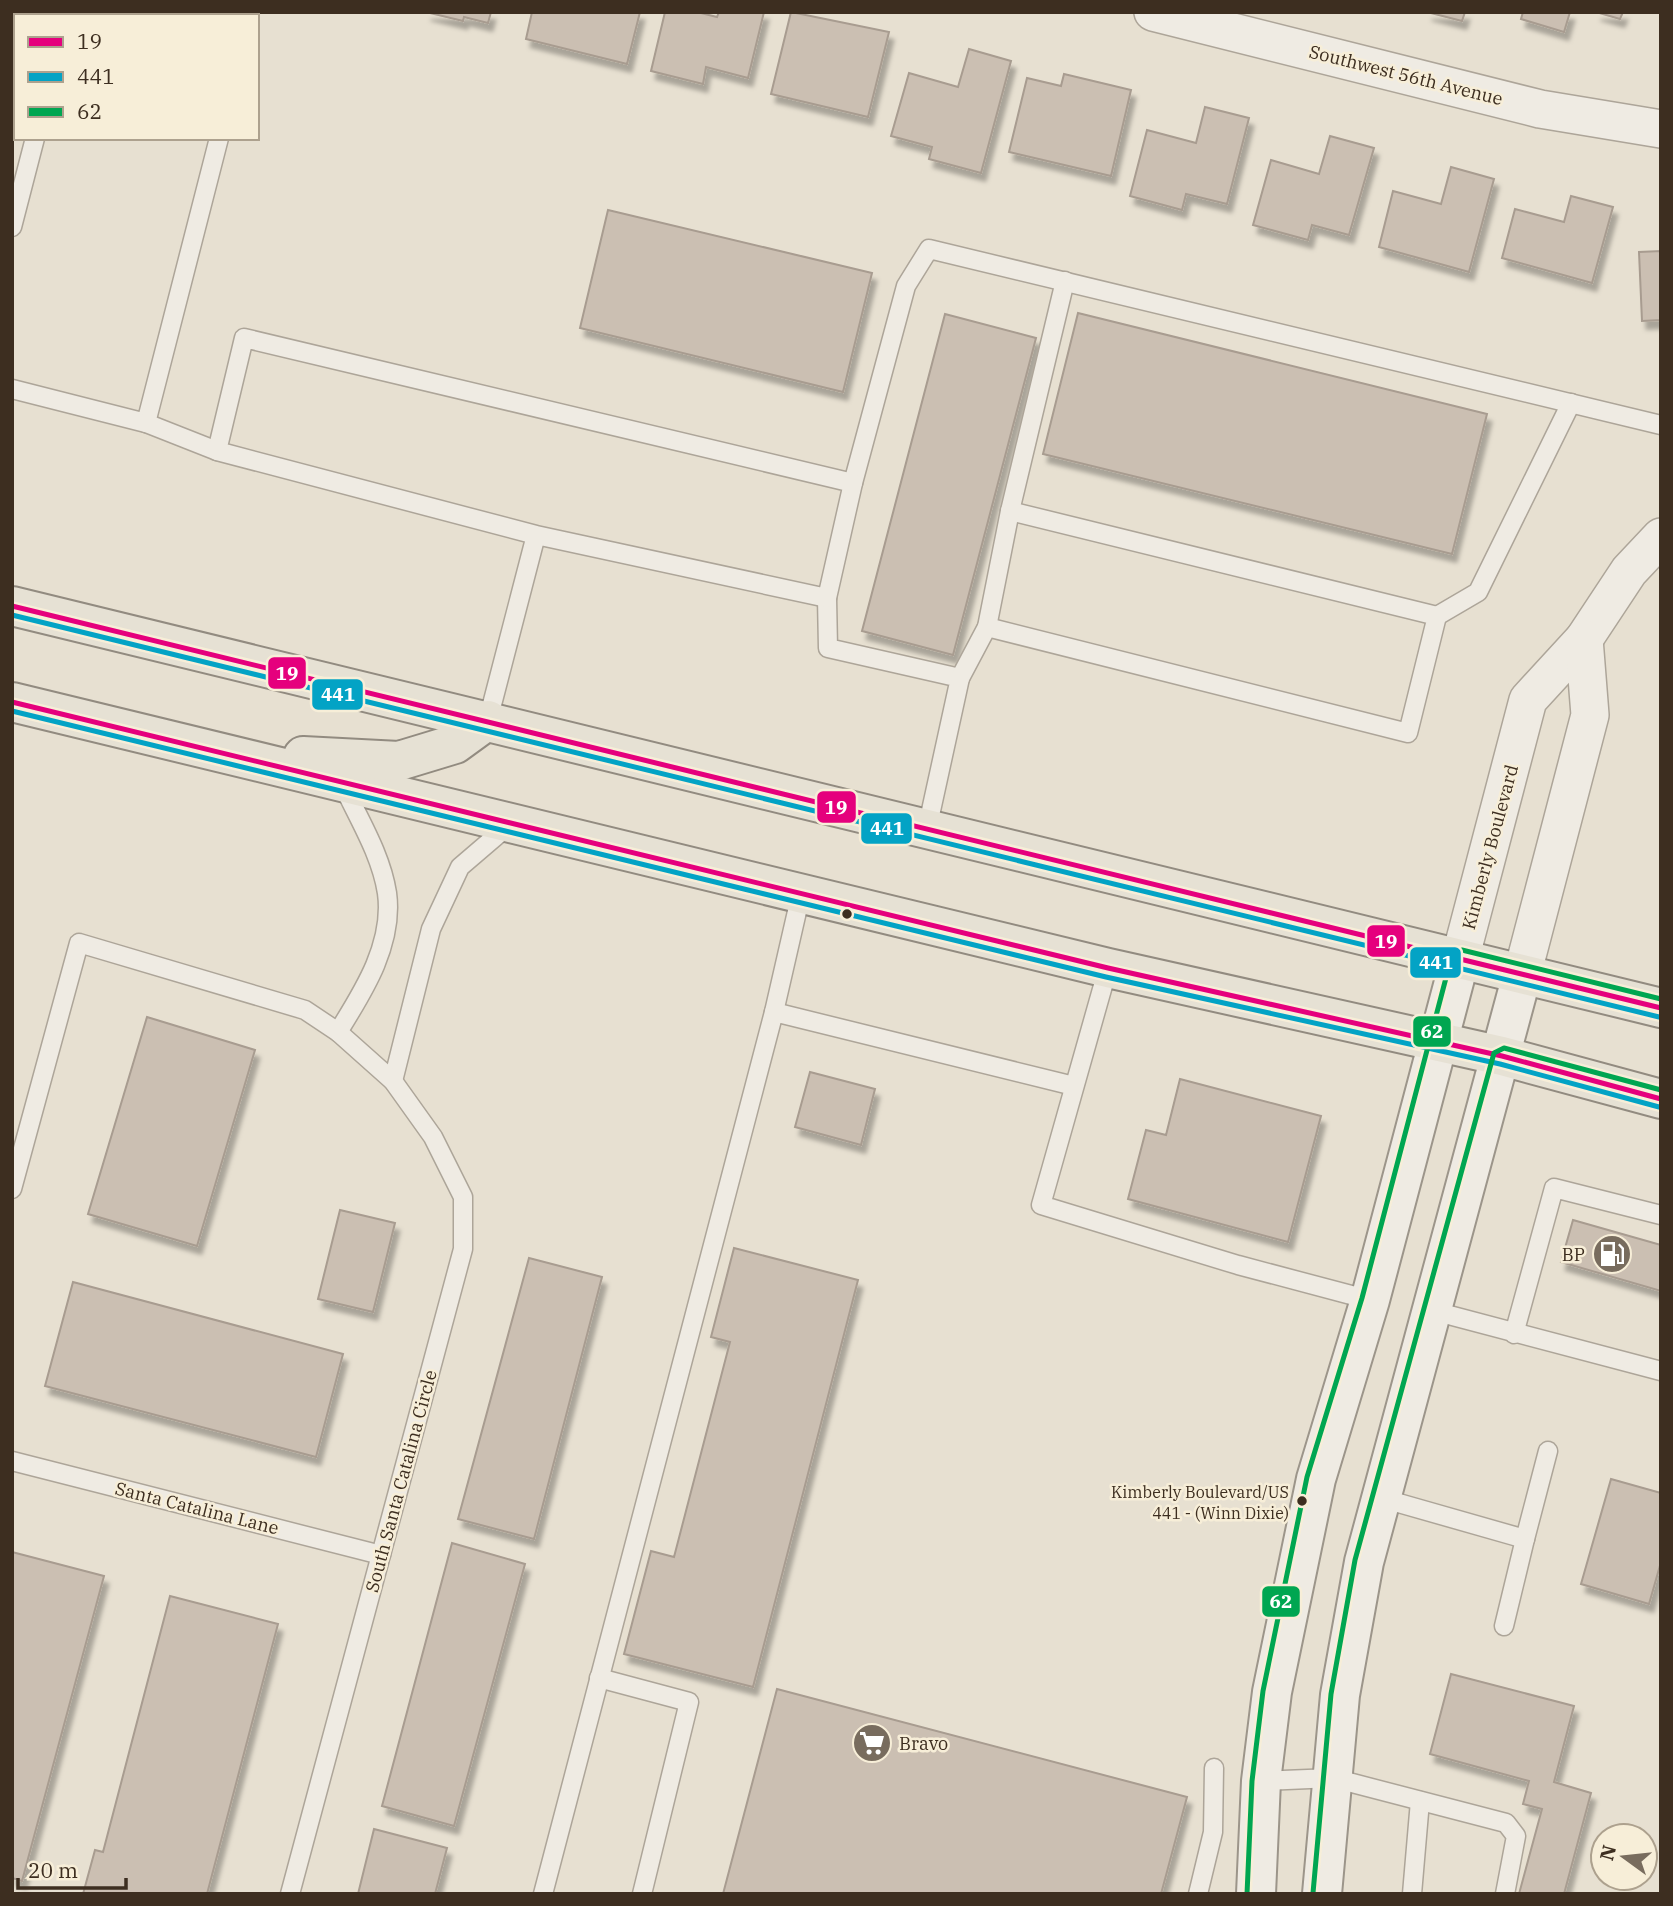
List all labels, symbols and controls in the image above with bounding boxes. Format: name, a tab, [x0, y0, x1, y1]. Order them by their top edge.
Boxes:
legend	[14, 14, 259, 140]
text: 19	[77, 27, 102, 55]
street label: Southwest 56th Avenue	[1307, 40, 1505, 110]
text: 441	[77, 62, 115, 90]
text: 62	[77, 97, 102, 125]
line badge: 19	[267, 656, 307, 690]
text: 19	[276, 661, 298, 685]
line badge: 441	[311, 678, 364, 711]
text: 441	[321, 682, 355, 706]
street label: Kimberly Boulevard	[1457, 762, 1523, 932]
line badge: 19	[816, 790, 857, 824]
text: 19	[825, 795, 847, 819]
line badge: 441	[860, 812, 913, 845]
text: 441	[870, 816, 904, 840]
unlabelled marker	[840, 907, 854, 921]
line badge: 19	[1366, 924, 1406, 958]
text: 19	[1375, 929, 1397, 953]
line badge: 441	[1409, 946, 1462, 979]
text: 441	[1419, 950, 1453, 974]
line badge: 62	[1412, 1015, 1452, 1048]
text: 62	[1421, 1019, 1443, 1043]
fuel station icon: BP	[1591, 1233, 1633, 1275]
place label: BP	[1562, 1243, 1585, 1266]
street label: South Santa Catalina Circle	[360, 1367, 442, 1595]
street label: Santa Catalina Lane	[113, 1477, 281, 1539]
place label: Kimberly Boulevard/US 441 - (Winn Dixie)	[1111, 1482, 1289, 1523]
marker: Kimberly Boulevard/US 441 - (Winn Dixie)	[1295, 1494, 1309, 1508]
line badge: 62	[1261, 1585, 1301, 1618]
text: 62	[1270, 1589, 1292, 1613]
supermarket icon: Bravo	[851, 1722, 893, 1764]
place label: Bravo	[899, 1732, 948, 1755]
north arrow	[1589, 1822, 1659, 1892]
text: N	[1594, 1842, 1621, 1863]
scale bar	[18, 1846, 126, 1890]
text: 20 m	[28, 1856, 78, 1884]

